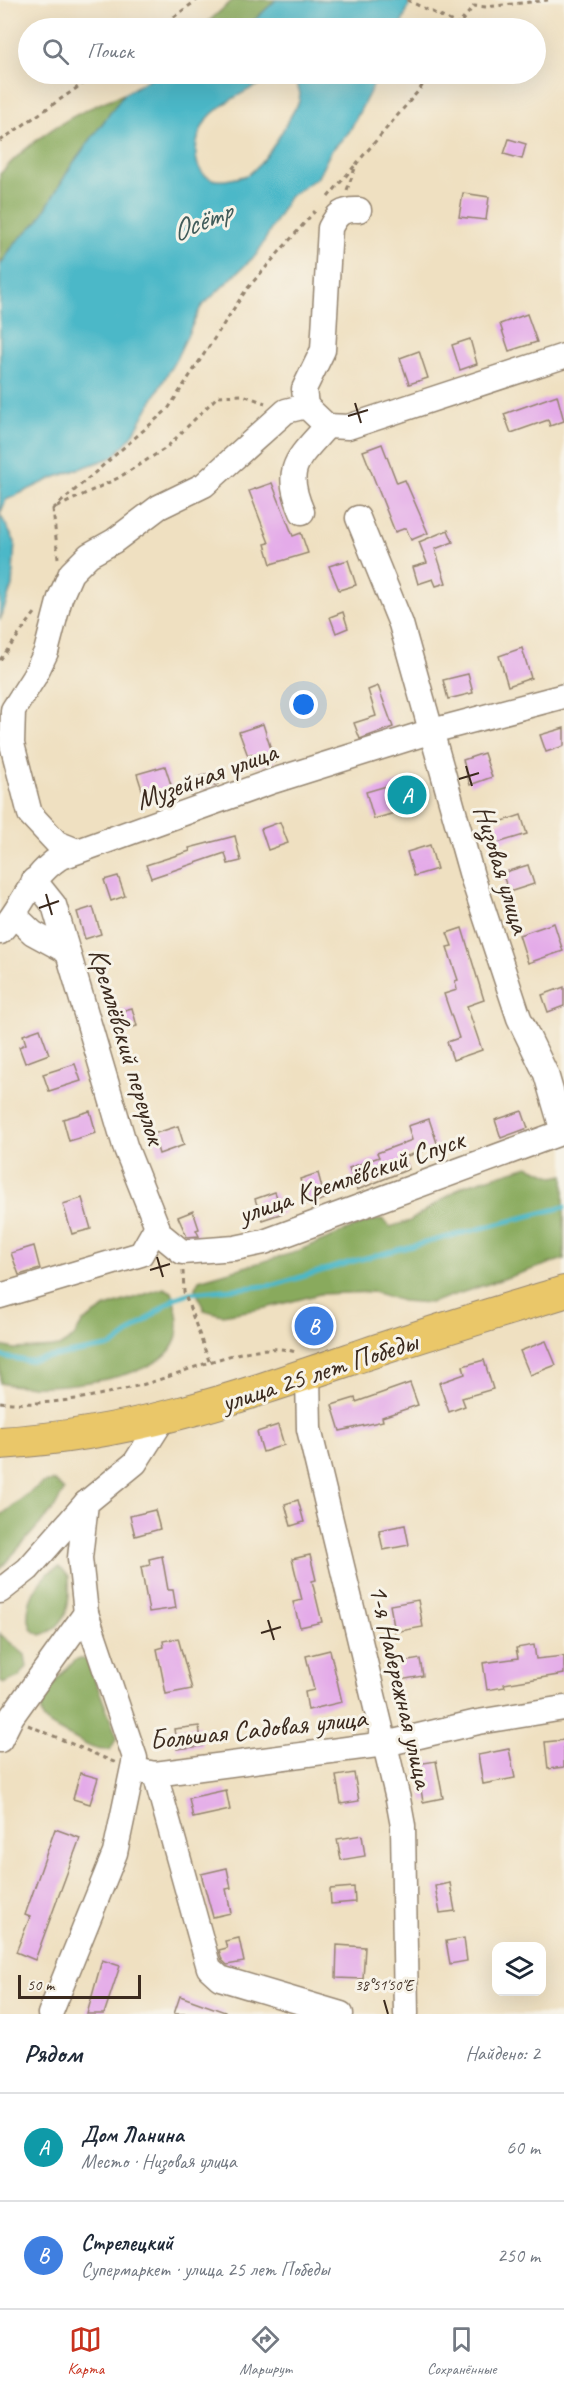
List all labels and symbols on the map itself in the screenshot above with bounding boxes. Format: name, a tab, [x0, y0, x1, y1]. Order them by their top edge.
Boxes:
water label: Осётр	[165, 190, 241, 250]
your location	[289, 690, 318, 719]
street label: Музейная улица	[131, 733, 284, 818]
pin: A	[388, 772, 426, 818]
street label: Низовая улица	[465, 801, 539, 940]
street label: Кремлёвский переулок	[81, 944, 175, 1151]
street label: улица Кремлёвский Спуск	[232, 1121, 471, 1232]
pin: B	[294, 1304, 334, 1348]
street label: улица 25 лет Победы	[215, 1323, 424, 1420]
street label: 1-я Набережная улица	[361, 1581, 442, 1794]
street label: Большая Садовая улица	[148, 1700, 370, 1757]
scale bar	[18, 1972, 141, 2000]
text: 38°51'50"E	[355, 1976, 415, 1995]

